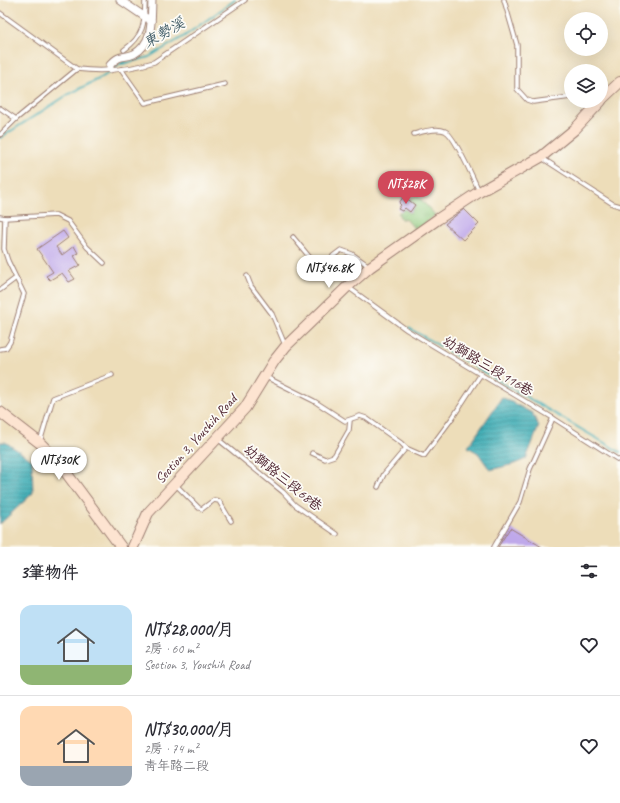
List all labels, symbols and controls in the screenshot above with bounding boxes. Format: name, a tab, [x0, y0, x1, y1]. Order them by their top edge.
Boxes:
map controls	[564, 12, 608, 108]
button: locate	[564, 12, 608, 56]
water label: 東勢溪	[140, 13, 189, 52]
button: layers	[564, 64, 608, 108]
pin: NT$28K	[373, 171, 439, 205]
text: NT$28K	[387, 176, 425, 192]
pin: NT$46.8K	[288, 255, 370, 289]
text: NT$46.8K	[306, 260, 352, 276]
street label: 幼獅路三段116巷	[440, 332, 537, 400]
street label: Section 3, Youshih Road	[152, 389, 242, 487]
street label: 幼獅路三段68巷	[240, 441, 327, 516]
pin: NT$30K	[26, 447, 92, 481]
text: NT$30K	[40, 452, 78, 468]
icon: filters	[578, 560, 600, 582]
text: 3筆物件	[20, 562, 79, 583]
text: NT$28,000/月	[144, 619, 234, 640]
icon: home	[52, 621, 100, 669]
icon: heart	[578, 634, 600, 656]
text: 2房 · 60 m²	[144, 641, 198, 657]
text: Section 3, Youshih Road	[144, 657, 250, 673]
text: NT$30,000/月	[144, 719, 234, 740]
icon: home	[52, 722, 100, 770]
icon: heart	[578, 735, 600, 757]
text: 2房 · 74 m²	[144, 741, 198, 757]
text: 青年路二段	[144, 758, 209, 774]

